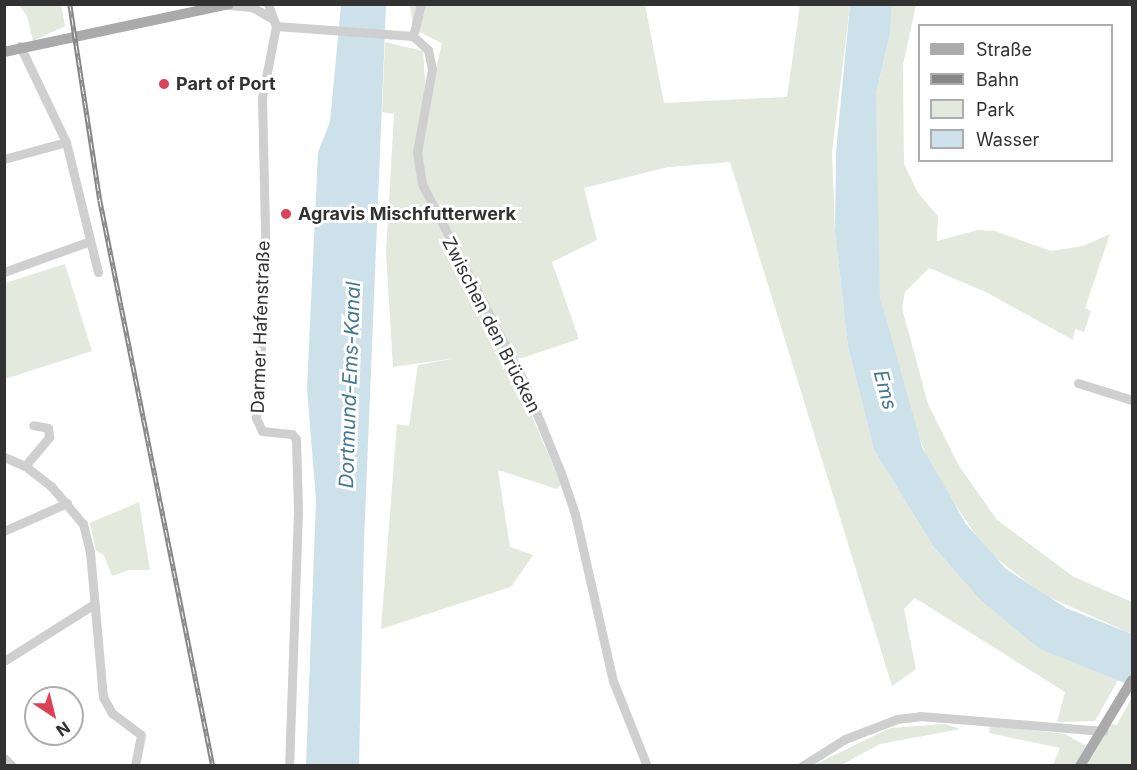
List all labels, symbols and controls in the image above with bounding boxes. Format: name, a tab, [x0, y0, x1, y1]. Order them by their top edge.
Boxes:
legend	[918, 24, 1113, 162]
text: Straße	[976, 39, 1032, 60]
text: Bahn	[976, 69, 1019, 90]
place label: Part of Port	[176, 73, 276, 95]
marker: Part of Port	[157, 77, 171, 91]
text: Park	[976, 99, 1015, 120]
text: Wasser	[976, 129, 1039, 150]
place label: Agravis Mischfutterwerk	[298, 203, 516, 225]
marker: Agravis Mischfutterwerk	[279, 207, 293, 221]
street label: Zwischen den Brücken	[437, 234, 545, 416]
street label: Darmer Hafenstraße	[247, 240, 275, 414]
water label: Dortmund-Ems-Kanal	[334, 281, 366, 489]
water label: Ems	[868, 368, 902, 412]
north arrow	[24, 686, 84, 746]
text: N	[52, 717, 74, 741]

